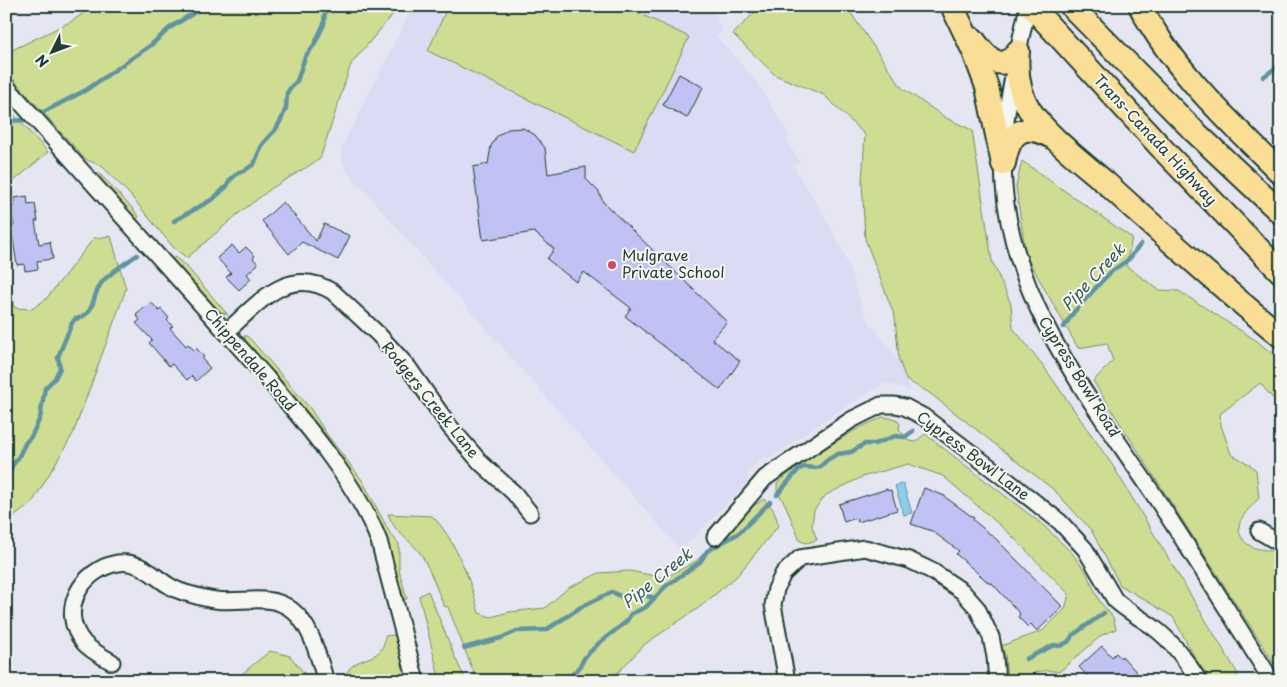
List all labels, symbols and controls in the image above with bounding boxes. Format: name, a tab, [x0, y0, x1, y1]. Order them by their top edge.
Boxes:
north arrow	[28, 28, 78, 78]
text: N	[30, 50, 53, 72]
street label: Trans-Canada Highway	[1089, 68, 1223, 210]
water label: Pipe Creek	[1055, 236, 1131, 315]
place label: Mulgrave Private School	[622, 243, 725, 283]
marker: Mulgrave Private School	[606, 259, 618, 271]
street label: Chippendale Road	[200, 302, 302, 416]
street label: Cypress Bowl Road	[1034, 311, 1127, 441]
street label: Rodgers Creek Lane	[377, 336, 486, 462]
street label: Cypress Bowl Lane	[912, 405, 1035, 505]
water label: Pipe Creek	[616, 541, 698, 613]

